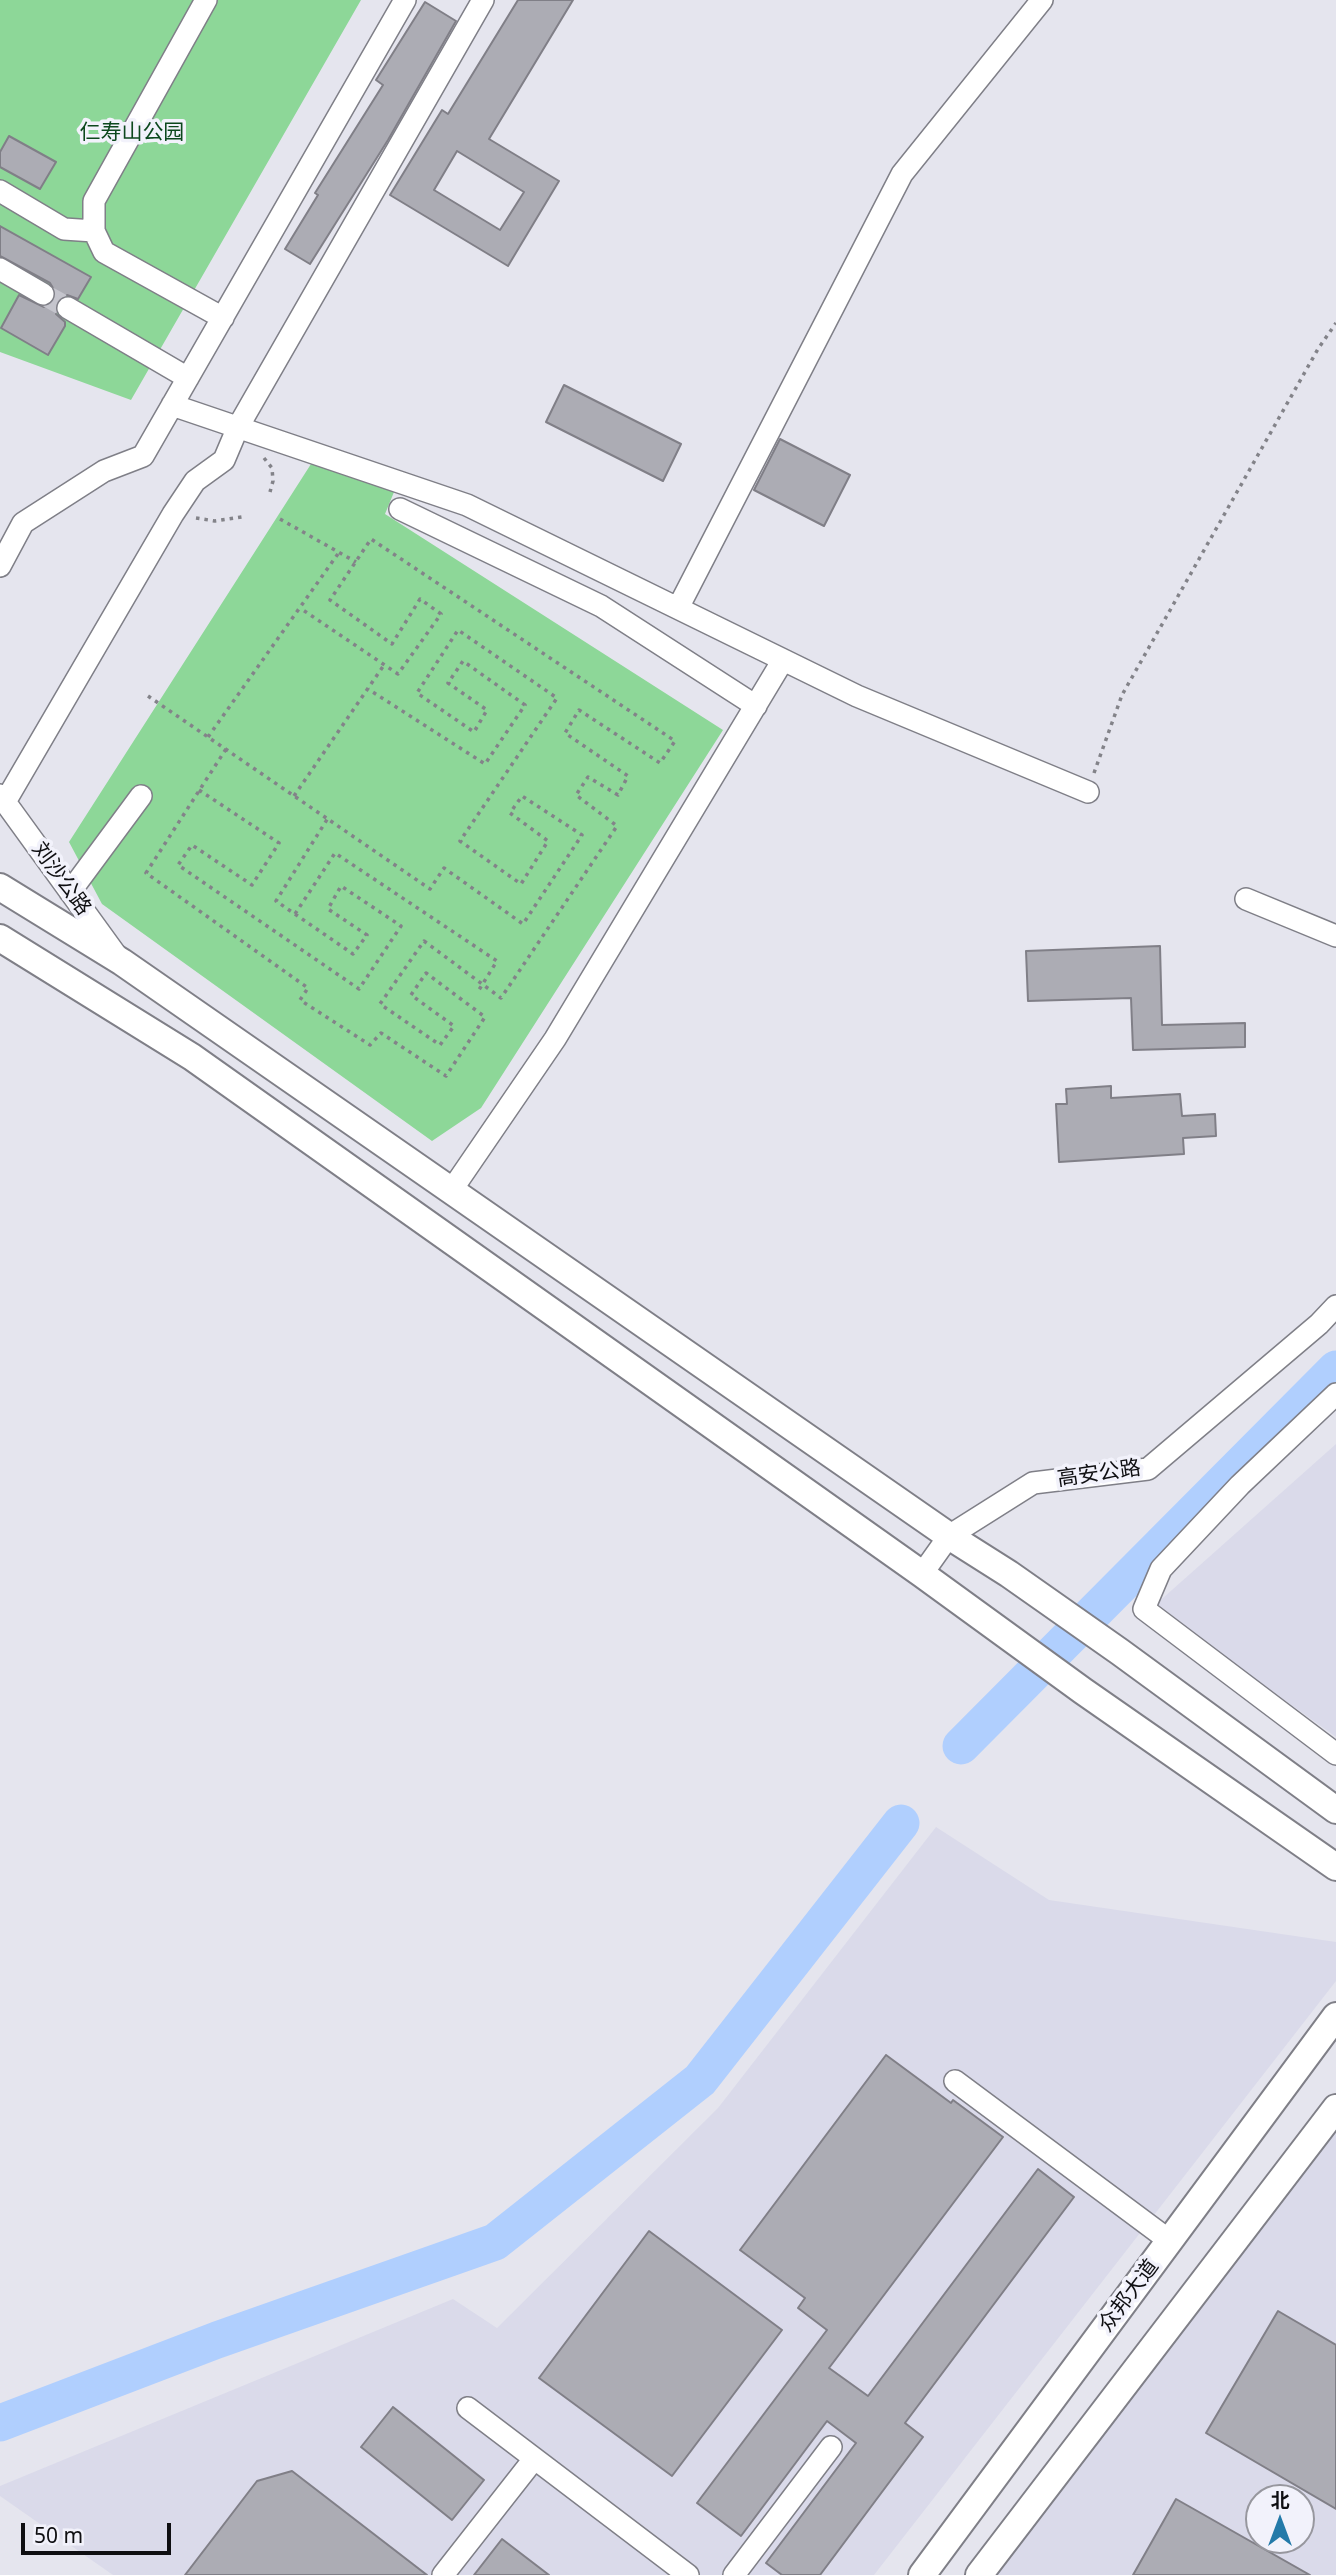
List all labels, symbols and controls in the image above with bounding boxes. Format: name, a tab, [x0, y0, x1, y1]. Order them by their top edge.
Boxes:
park label: 仁寿山公园	[80, 120, 184, 146]
street label: 刘沙公路	[26, 838, 96, 920]
street label: 高安公路	[1056, 1456, 1142, 1492]
street label: 众邦大道	[1094, 2255, 1164, 2337]
north arrow	[1245, 2484, 1315, 2554]
text: 北	[1270, 2487, 1290, 2513]
scale bar	[24, 2508, 175, 2552]
text: 50 m	[34, 2521, 83, 2549]

